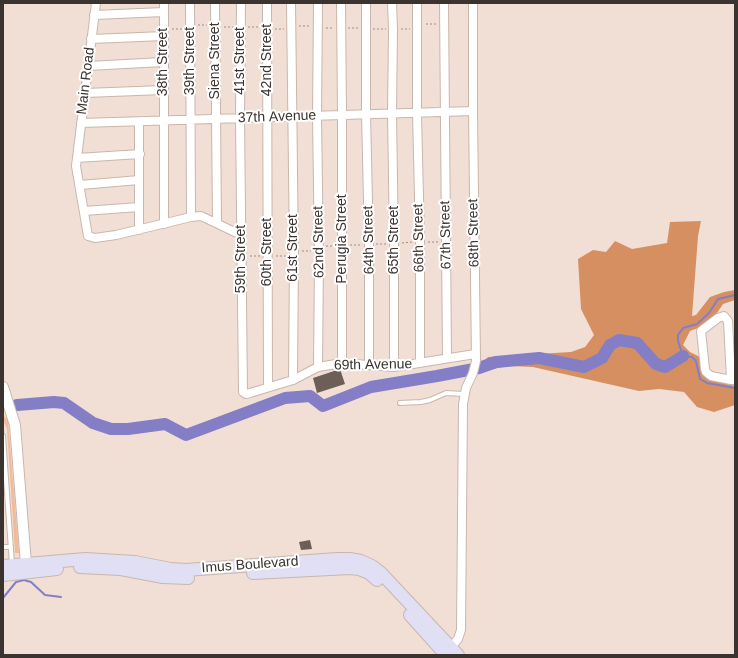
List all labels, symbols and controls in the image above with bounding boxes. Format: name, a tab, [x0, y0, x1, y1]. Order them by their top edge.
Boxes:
street label: Siena Street	[207, 22, 223, 100]
street label: 42nd Street	[259, 24, 275, 96]
street label: 39th Street	[182, 27, 198, 95]
street label: 41st Street	[232, 27, 248, 95]
street label: 38th Street	[155, 28, 171, 96]
street label: Main Road	[74, 46, 98, 116]
street label: 37th Avenue	[238, 107, 316, 127]
street label: Perugia Street	[334, 194, 350, 284]
street label: 68th Street	[465, 199, 483, 267]
street label: 67th Street	[437, 201, 455, 269]
street label: 66th Street	[410, 204, 428, 272]
street label: 62nd Street	[310, 206, 328, 278]
street label: 64th Street	[360, 206, 378, 274]
street label: 65th Street	[386, 206, 402, 274]
street label: 61st Street	[285, 214, 301, 282]
street label: 60th Street	[259, 218, 275, 286]
street label: 59th Street	[233, 225, 249, 293]
street label: 69th Avenue	[334, 356, 412, 374]
street label: Imus Boulevard	[201, 553, 299, 577]

